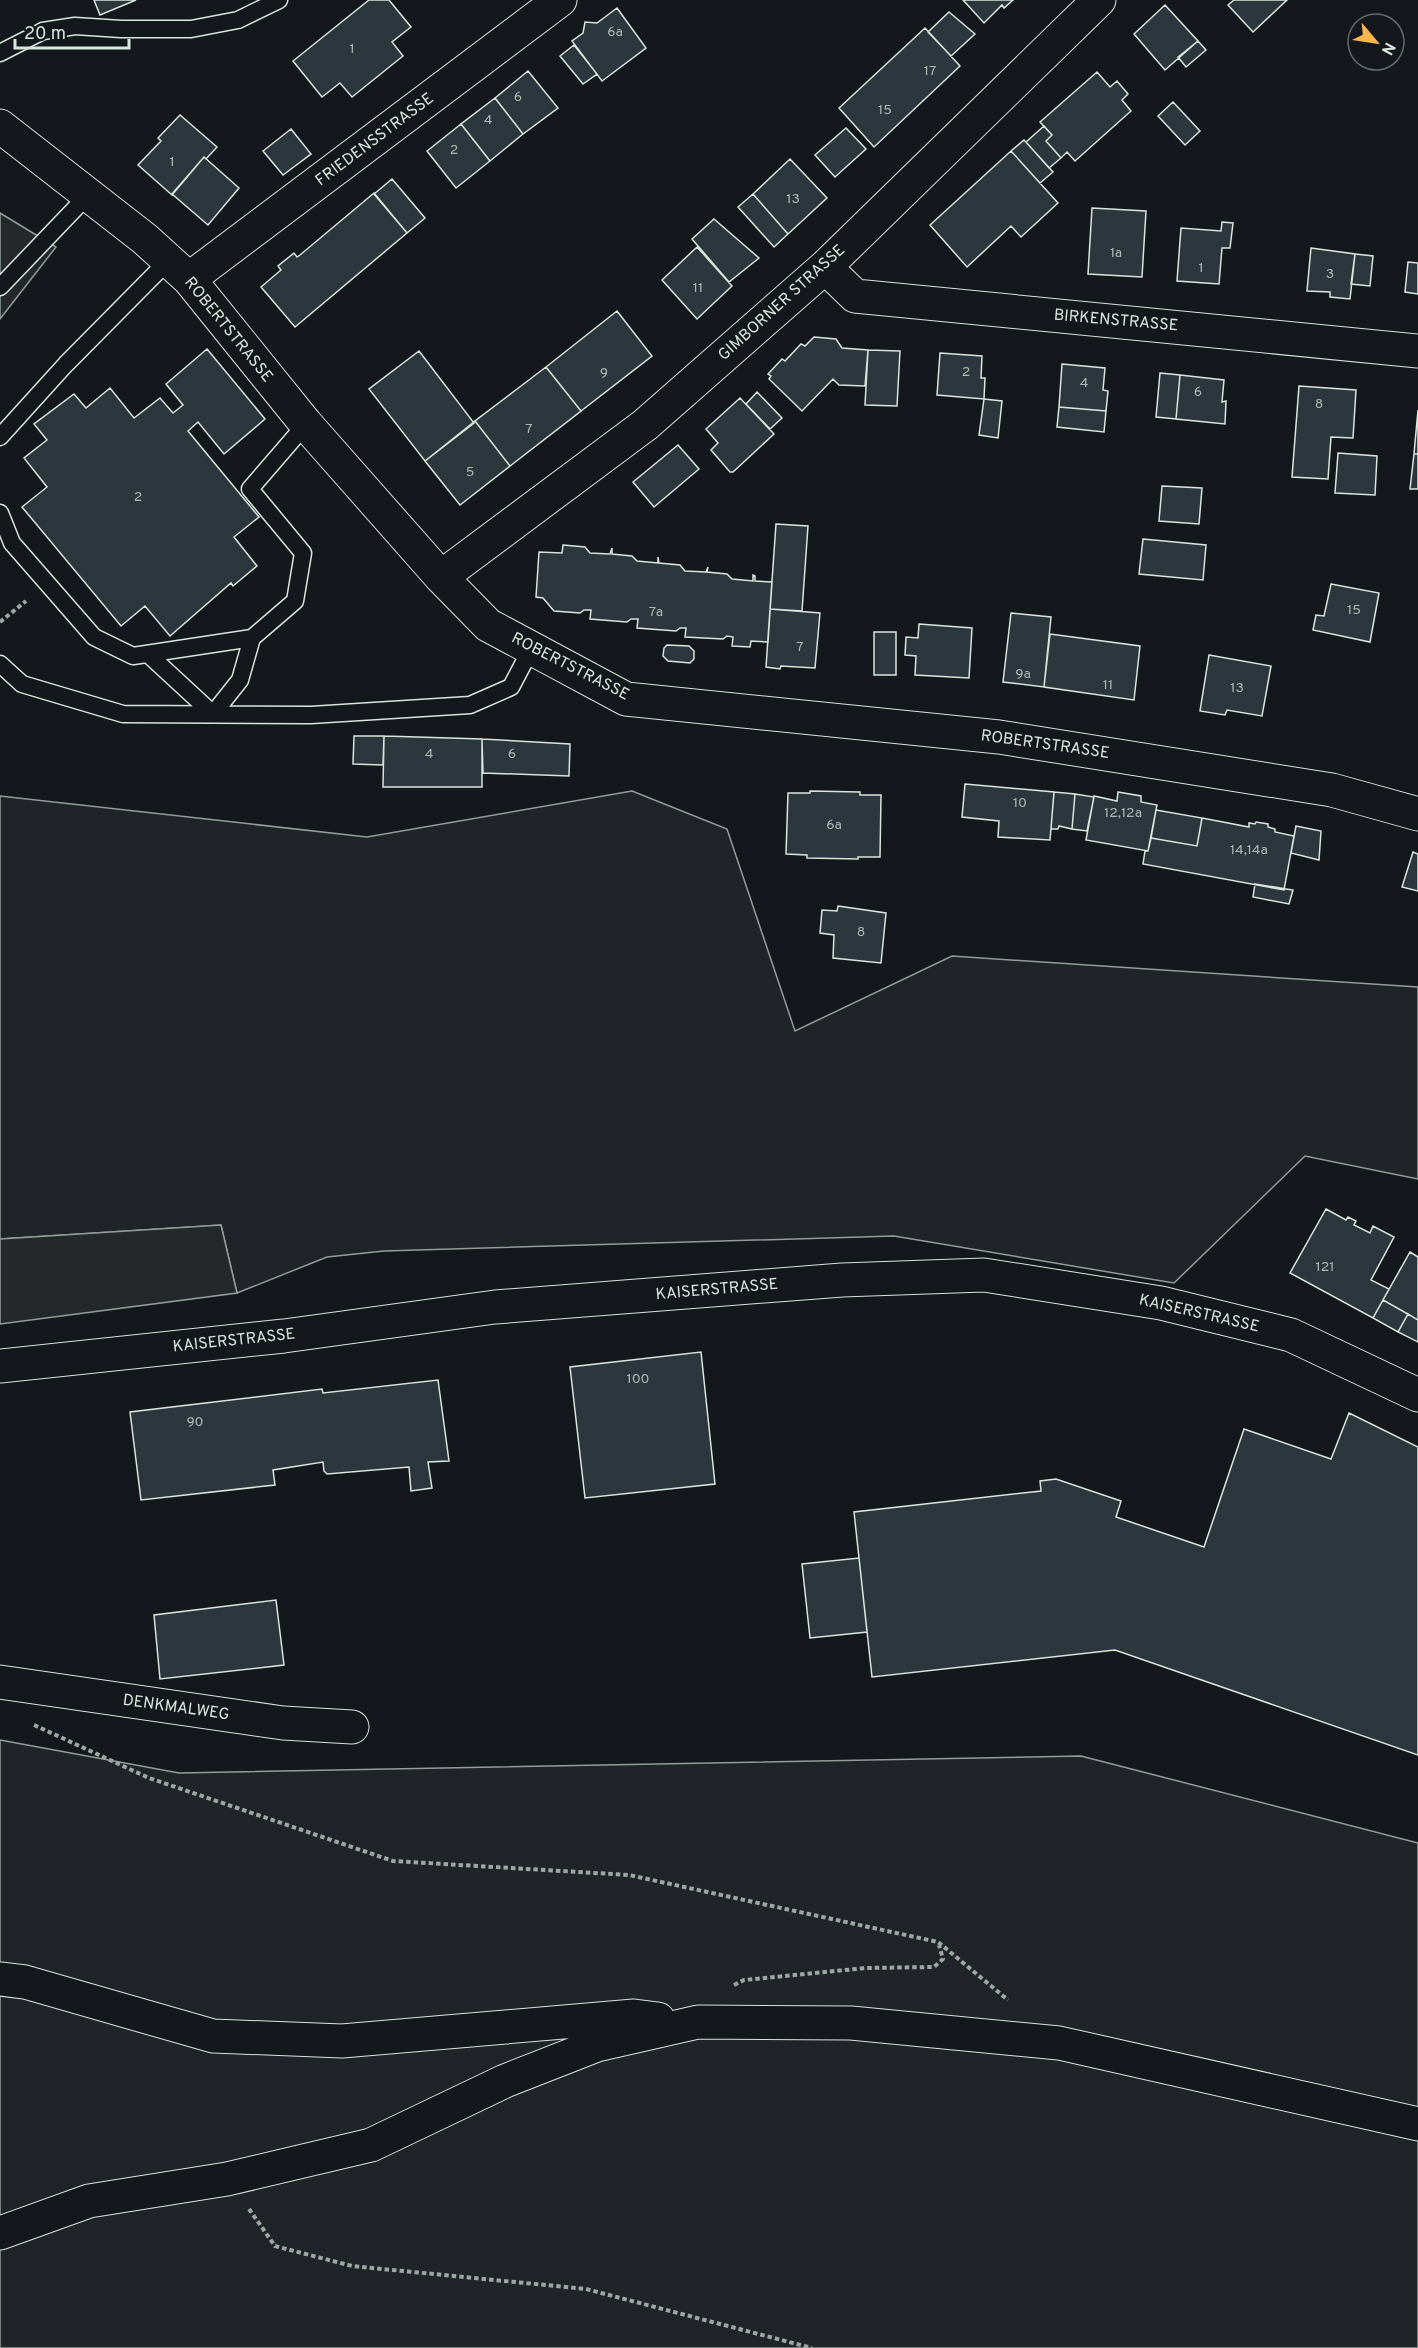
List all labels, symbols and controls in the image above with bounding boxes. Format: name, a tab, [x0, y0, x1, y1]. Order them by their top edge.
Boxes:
scale bar	[15, 12, 129, 50]
north arrow	[1346, 12, 1406, 72]
text: 20 m	[24, 23, 66, 46]
house number: 6a	[607, 24, 623, 41]
text: N	[1376, 38, 1399, 58]
house number: 1	[349, 41, 355, 58]
house number: 17	[924, 63, 936, 80]
street label: FRIEDENSSTRASSE	[312, 89, 438, 191]
house number: 6	[514, 89, 522, 106]
house number: 15	[878, 102, 892, 119]
house number: 4	[484, 112, 492, 129]
house number: 2	[450, 142, 458, 159]
house number: 1	[169, 154, 175, 171]
house number: 13	[786, 191, 800, 208]
street label: GIMBORNER STRASSE	[714, 241, 850, 365]
house number: 1a	[1110, 245, 1122, 262]
house number: 1	[1198, 260, 1204, 277]
house number: 3	[1326, 266, 1334, 283]
street label: ROBERTSTRASSE	[179, 273, 277, 387]
house number: 11	[693, 280, 703, 297]
street label: BIRKENSTRASSE	[1053, 306, 1179, 336]
house number: 2	[962, 364, 970, 381]
house number: 9	[600, 365, 608, 382]
house number: 4	[1080, 375, 1088, 392]
house number: 6	[1194, 384, 1202, 401]
house number: 8	[1315, 396, 1323, 413]
house number: 7	[525, 421, 533, 438]
house number: 5	[466, 464, 474, 481]
house number: 2	[134, 489, 142, 506]
house number: 15	[1347, 602, 1361, 619]
house number: 7a	[649, 604, 663, 621]
street label: ROBERTSTRASSE	[508, 629, 632, 705]
house number: 7	[796, 639, 804, 656]
house number: 9a	[1015, 666, 1031, 683]
house number: 11	[1103, 677, 1113, 694]
house number: 13	[1230, 680, 1244, 697]
street label: ROBERTSTRASSE	[979, 726, 1111, 764]
house number: 4	[425, 746, 433, 763]
house number: 6	[508, 746, 516, 763]
house number: 10	[1013, 795, 1027, 812]
house number: 12,12a	[1104, 805, 1142, 822]
house number: 6a	[826, 817, 842, 834]
house number: 14,14a	[1230, 842, 1268, 859]
house number: 8	[857, 924, 865, 941]
house number: 121	[1315, 1259, 1335, 1276]
street label: KAISERSTRASSE	[655, 1275, 779, 1305]
street label: KAISERSTRASSE	[1137, 1290, 1261, 1338]
street label: KAISERSTRASSE	[172, 1325, 296, 1357]
house number: 100	[626, 1371, 650, 1388]
house number: 90	[186, 1414, 204, 1431]
street label: DENKMALWEG	[122, 1691, 230, 1725]

